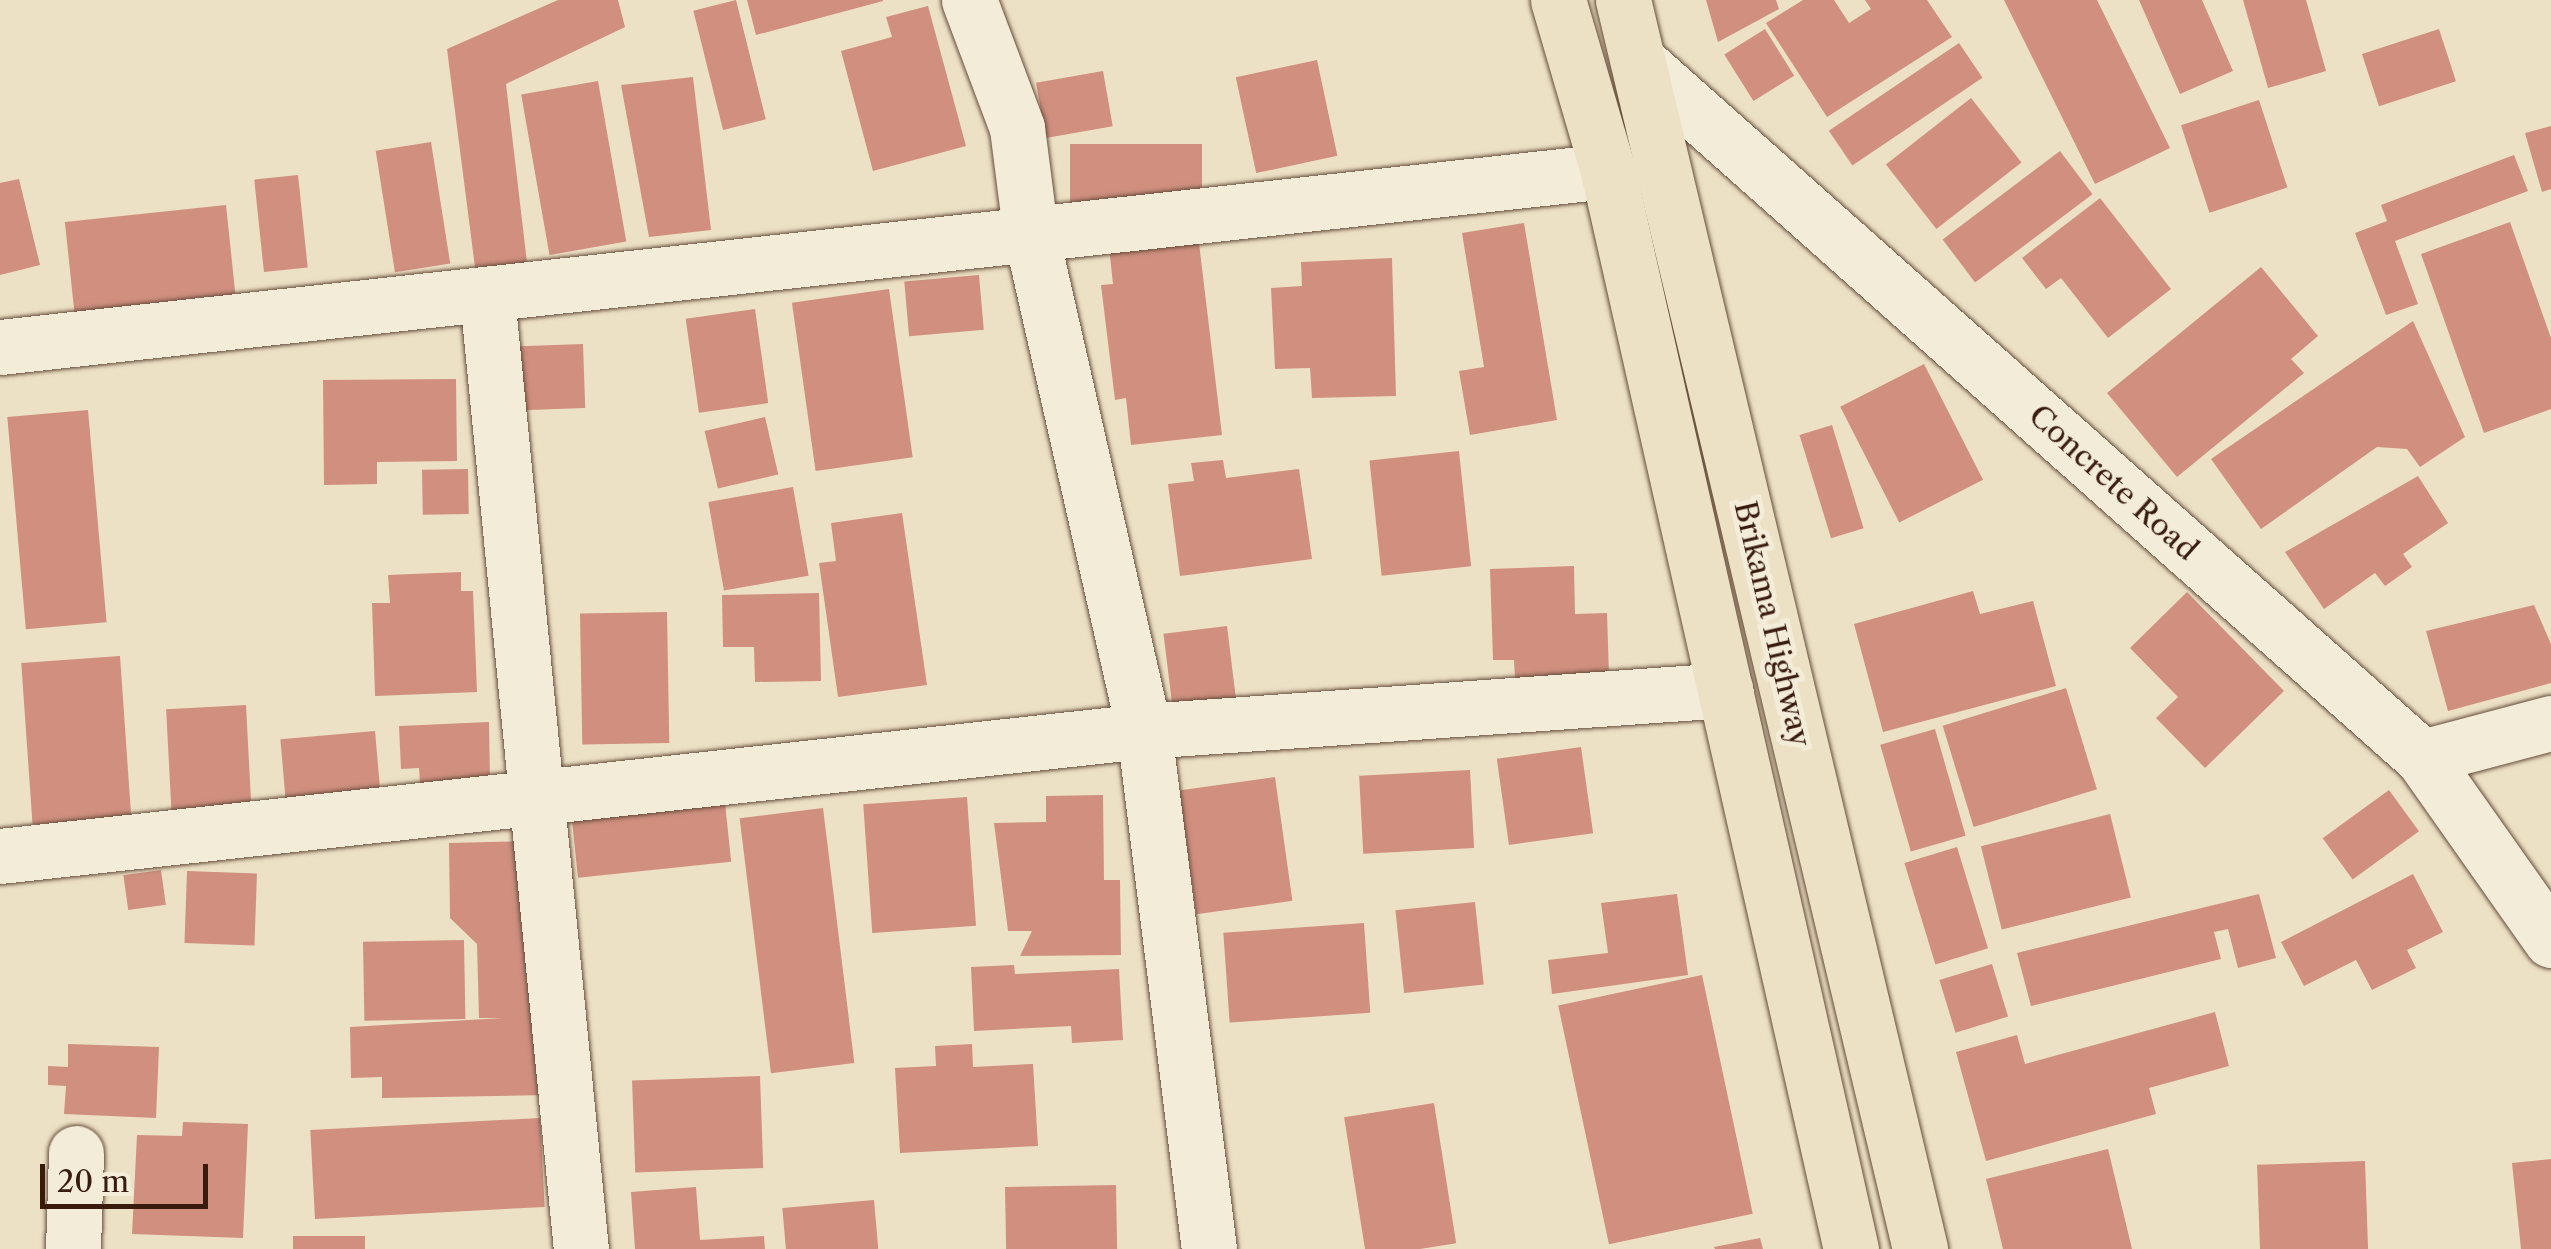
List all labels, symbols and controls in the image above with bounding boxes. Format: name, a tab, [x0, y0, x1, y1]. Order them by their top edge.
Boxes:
street label: Concrete Road	[2021, 398, 2205, 568]
street label: Brikama Highway	[1726, 498, 1818, 750]
scale bar	[45, 1144, 212, 1206]
text: 20 m	[57, 1163, 129, 1200]

